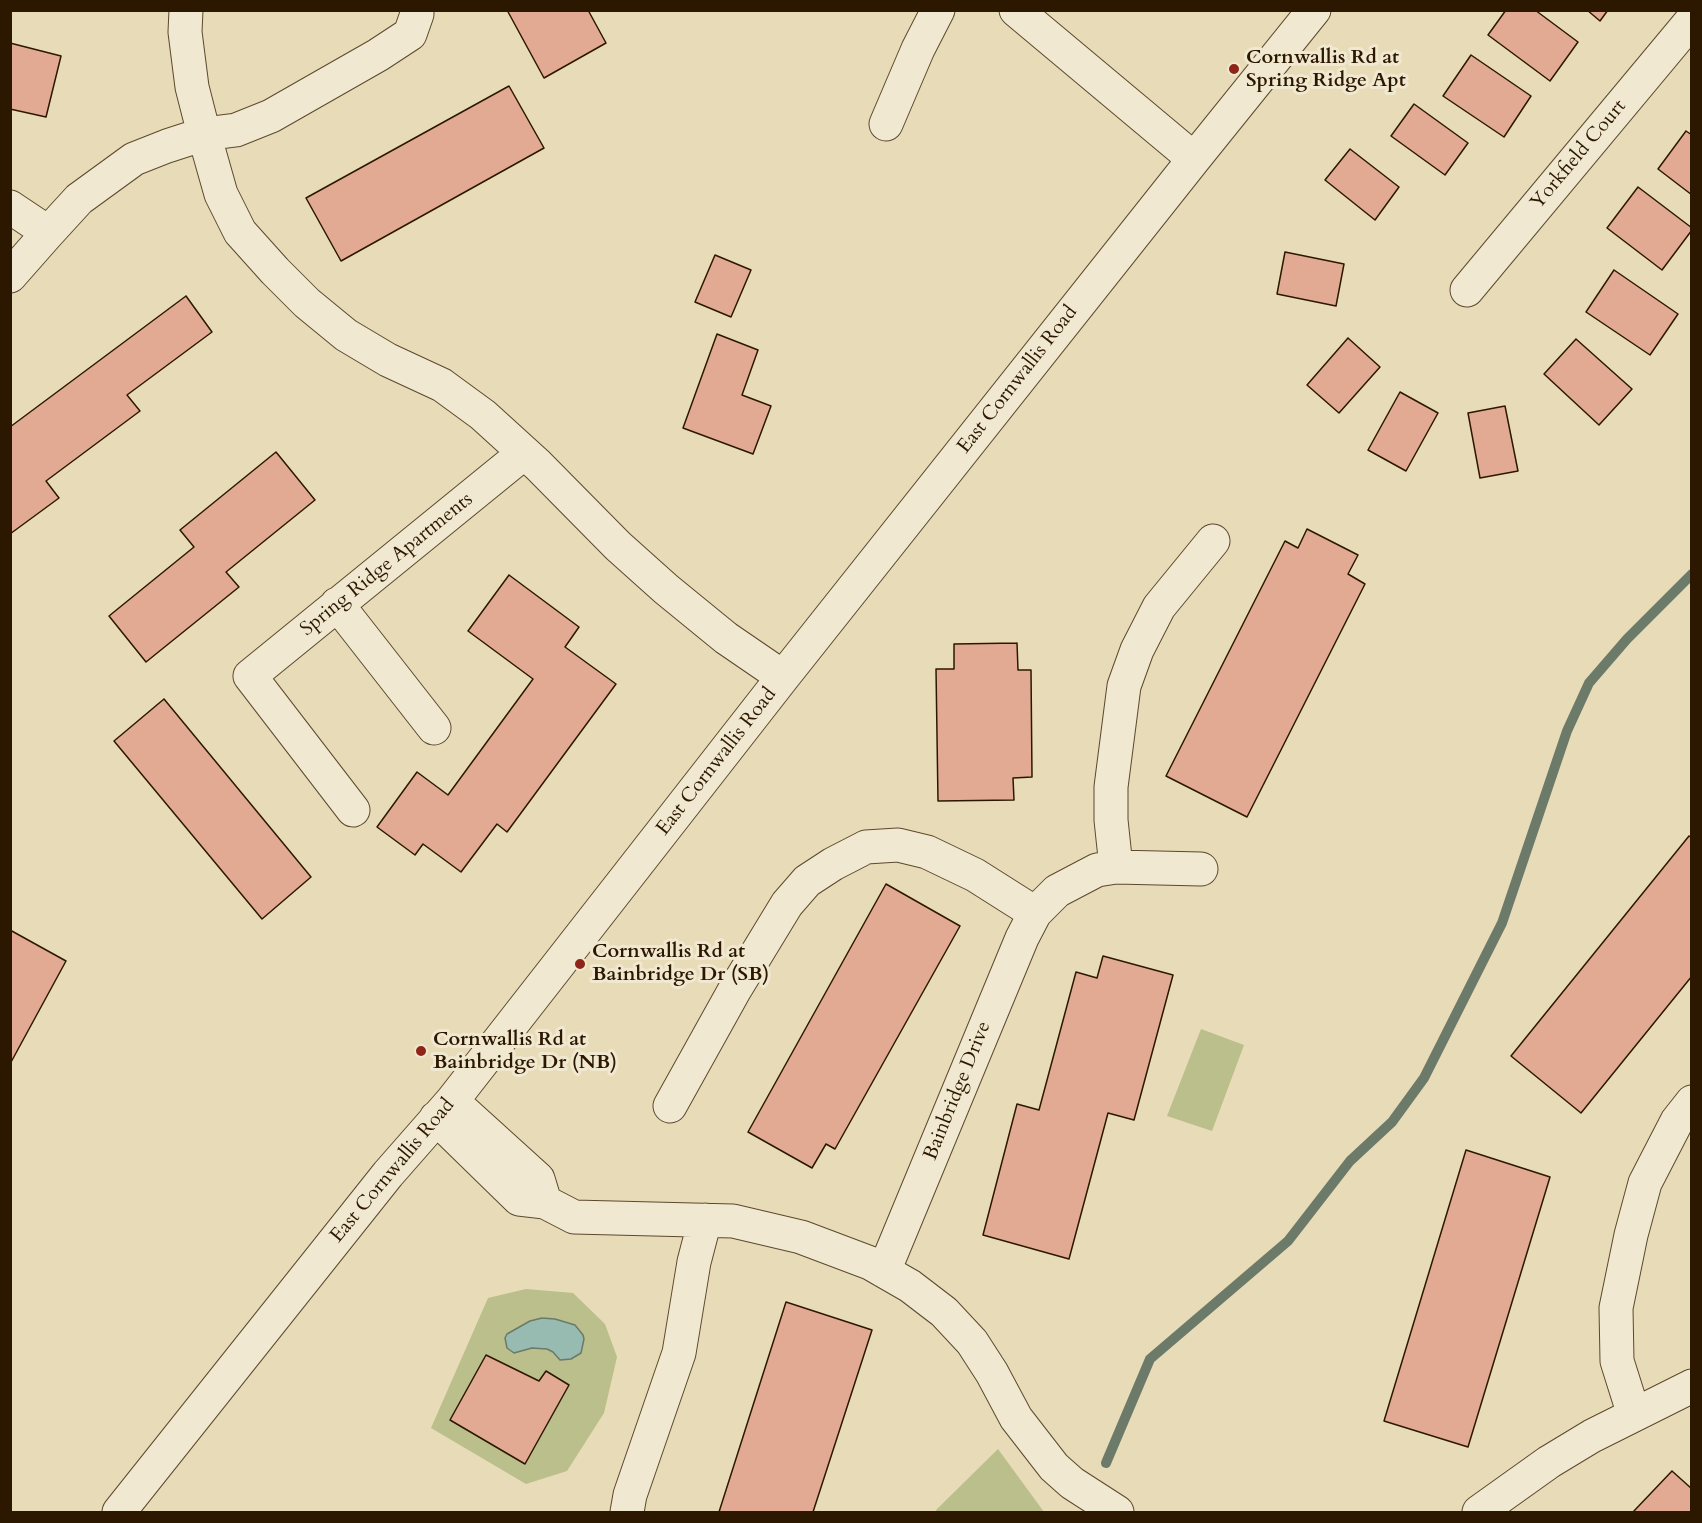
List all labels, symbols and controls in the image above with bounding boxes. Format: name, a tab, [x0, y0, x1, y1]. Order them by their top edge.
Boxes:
place label: Cornwallis Rd at Spring Ridge Apt	[1246, 46, 1406, 93]
marker: Cornwallis Rd at Spring Ridge Apt	[1227, 62, 1241, 76]
street label: Yorkfield Court	[1526, 95, 1632, 215]
street label: East Cornwallis Road	[953, 301, 1083, 459]
street label: Spring Ridge Apartments	[296, 488, 478, 642]
street label: East Cornwallis Road	[652, 683, 782, 841]
place label: Cornwallis Rd at Bainbridge Dr (SB)	[592, 940, 769, 987]
marker: Cornwallis Rd at Bainbridge Dr (SB)	[573, 957, 587, 971]
street label: Bainbridge Drive	[919, 1018, 997, 1164]
place label: Cornwallis Rd at Bainbridge Dr (NB)	[433, 1028, 617, 1075]
marker: Cornwallis Rd at Bainbridge Dr (NB)	[414, 1044, 428, 1058]
street label: East Cornwallis Road	[326, 1094, 460, 1248]

